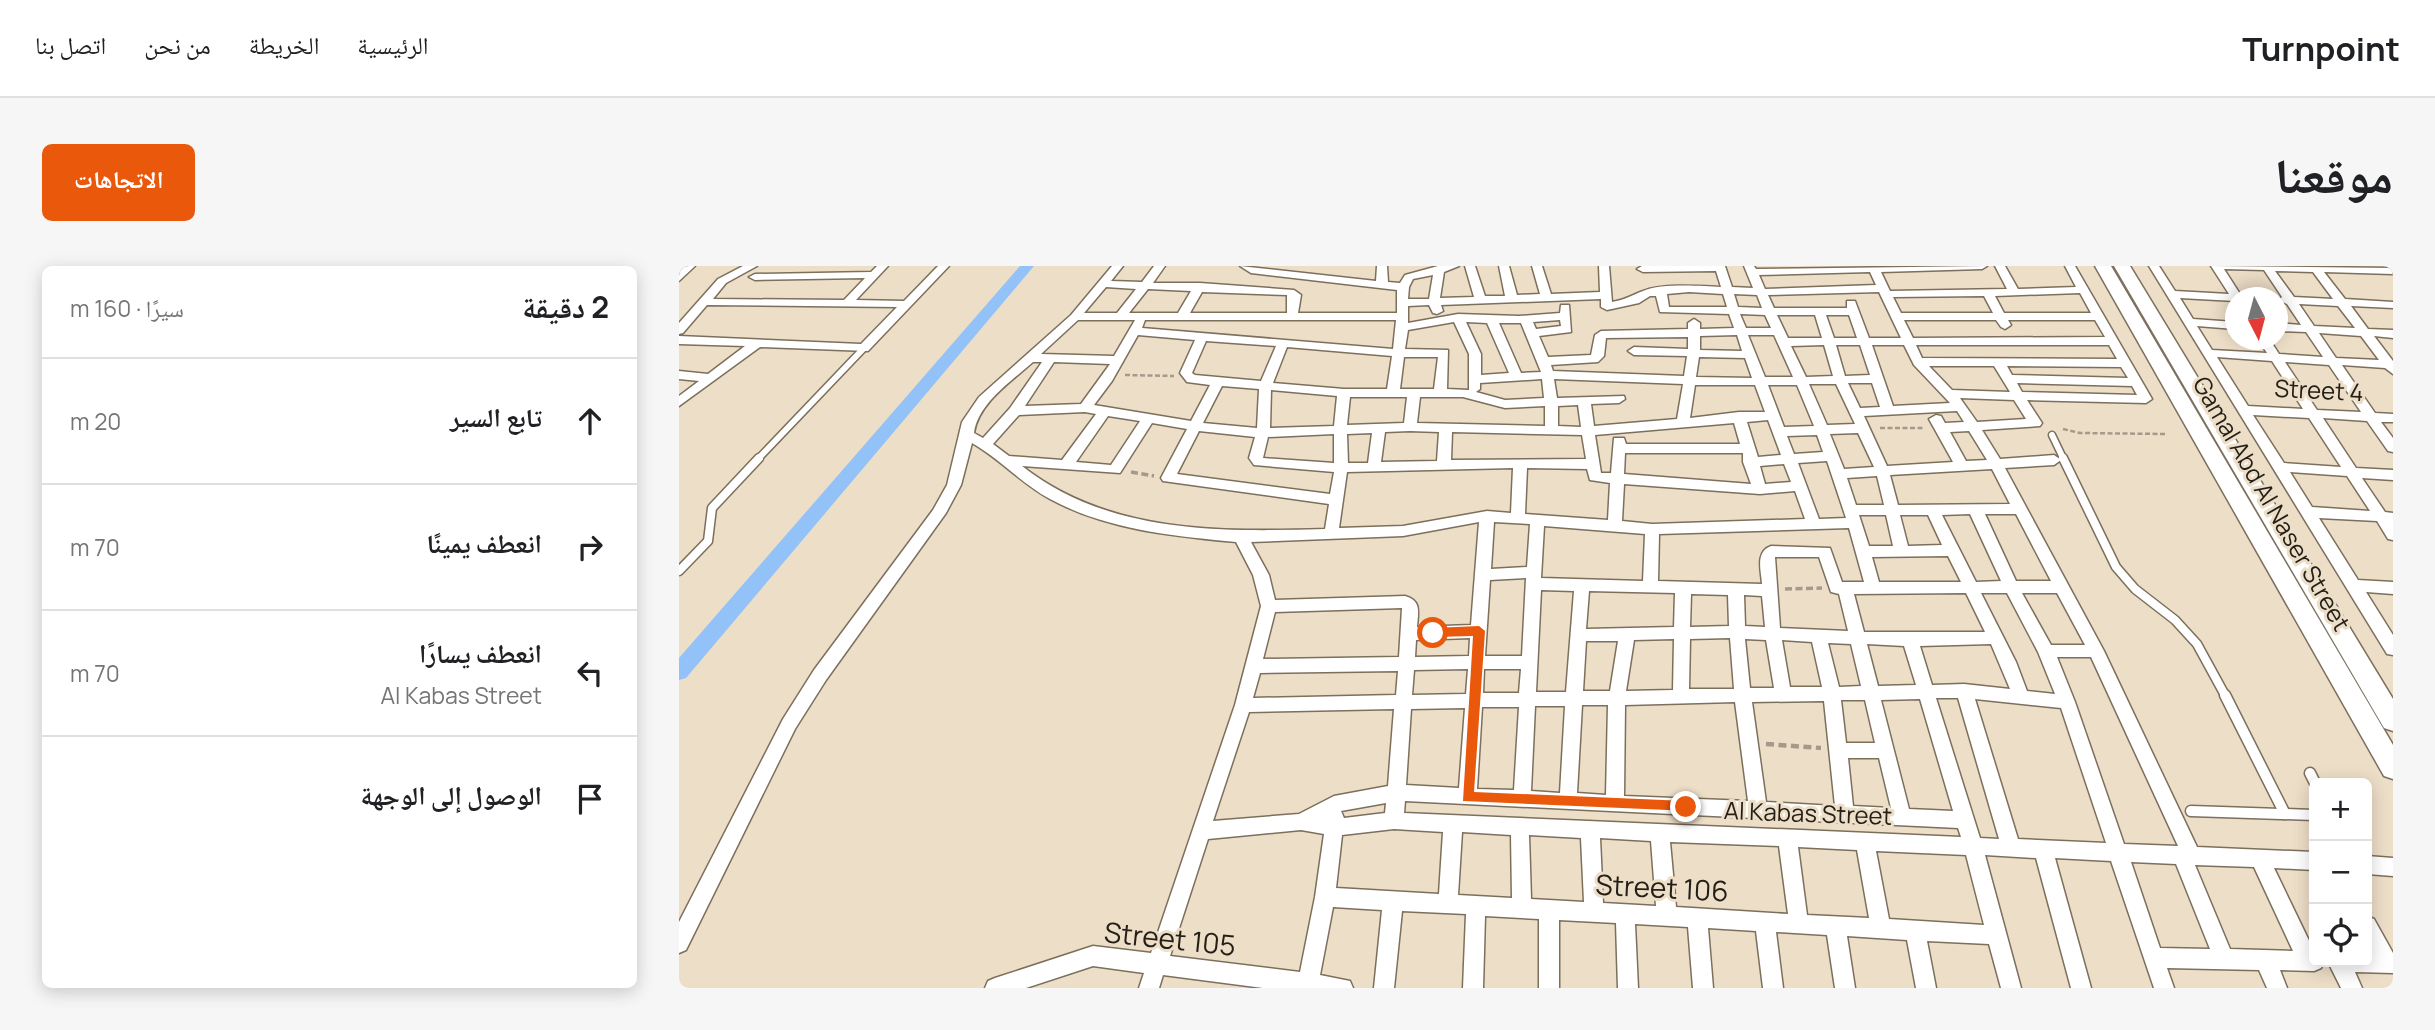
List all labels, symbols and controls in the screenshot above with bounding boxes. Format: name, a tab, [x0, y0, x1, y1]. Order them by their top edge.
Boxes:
text: Turnpoint	[2242, 26, 2400, 71]
text: اتصل بنا	[35, 28, 106, 61]
text: من نحن	[144, 28, 211, 61]
text: الخريطة	[249, 28, 319, 61]
text: الرئيسية	[357, 28, 429, 61]
text: موقعنا	[2275, 141, 2393, 208]
button: الاتجاهات	[42, 144, 195, 221]
text: 2 دقيقة	[522, 286, 609, 327]
north arrow	[2225, 287, 2288, 350]
text: سيرًا · 160 m	[70, 292, 184, 324]
street label: Gamal Abd Al Naser Street	[2186, 370, 2359, 637]
street label: Street 4	[2274, 371, 2365, 408]
text: تابع السير	[450, 399, 542, 435]
icon: ahead	[571, 402, 609, 440]
text: 20 m	[70, 405, 121, 437]
text: انعطف يمينًا	[427, 525, 542, 561]
icon: right	[571, 528, 609, 566]
text: 70 m	[70, 531, 120, 563]
route start	[1417, 617, 1448, 648]
text: انعطف يسارًا	[419, 635, 542, 671]
icon: left	[571, 654, 609, 692]
text: 70 m	[70, 657, 120, 689]
text: Al Kabas Street	[380, 679, 542, 711]
text: الوصول إلى الوجهة	[361, 777, 542, 813]
map controls	[2309, 778, 2372, 967]
button: +	[2309, 778, 2372, 841]
icon: arrive	[571, 780, 609, 818]
route end	[1670, 791, 1701, 822]
street label: Al Kabas Street	[1723, 793, 1893, 832]
button: −	[2309, 841, 2372, 904]
street label: Street 106	[1595, 865, 1730, 909]
button: locate	[2309, 904, 2372, 967]
street label: Street 105	[1102, 912, 1238, 964]

